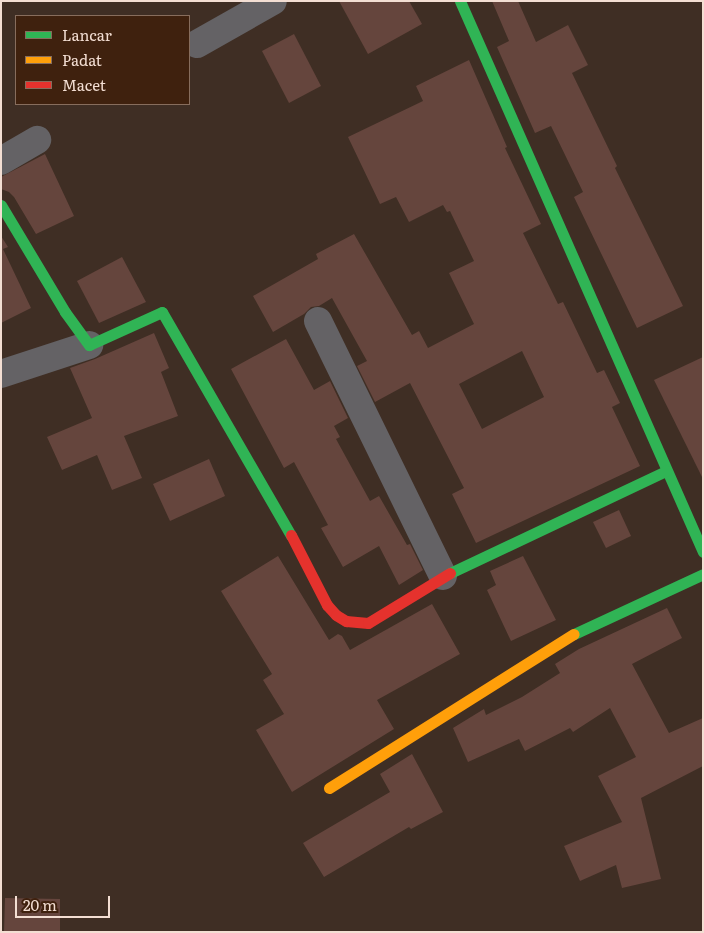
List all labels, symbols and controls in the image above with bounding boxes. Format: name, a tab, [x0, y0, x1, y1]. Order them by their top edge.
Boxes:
legend	[15, 15, 190, 105]
text: Lancar	[62, 23, 112, 46]
text: Padat	[62, 48, 102, 71]
text: Macet	[62, 73, 106, 96]
scale bar	[18, 886, 112, 918]
text: 20 m	[23, 893, 57, 916]

